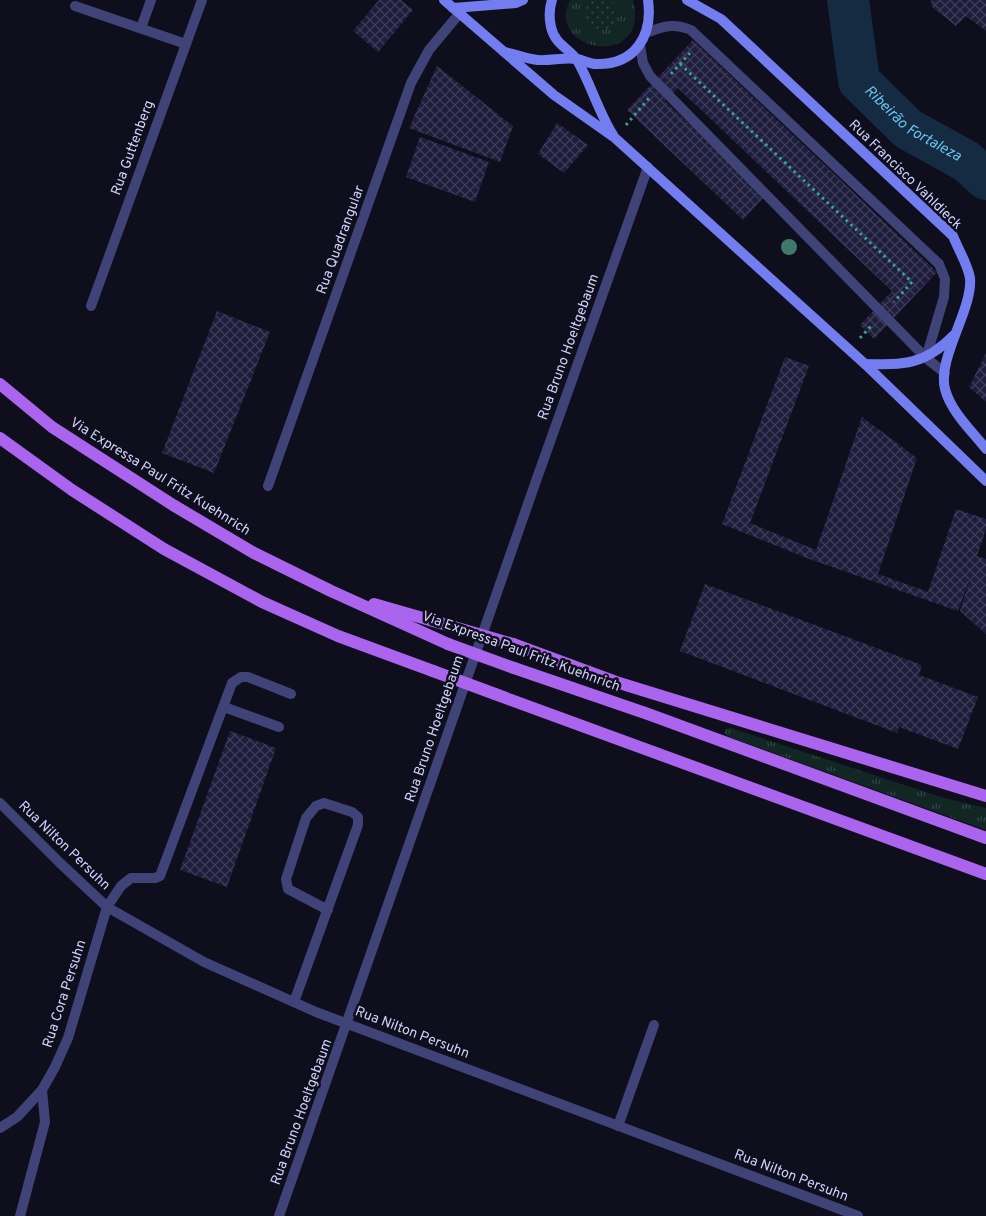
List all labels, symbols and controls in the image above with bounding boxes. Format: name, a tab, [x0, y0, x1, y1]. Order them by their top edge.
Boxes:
water label: Ribeirão Fortaleza	[860, 82, 965, 166]
street label: Rua Guttenberg	[108, 98, 158, 198]
street label: Rua Francisco Vahldieck	[845, 117, 965, 233]
street label: Rua Quadrangular	[313, 183, 369, 297]
street label: Rua Bruno Hoeltgebaum	[535, 272, 603, 422]
street label: Via Expressa Paul Fritz Kuehnrich	[67, 414, 253, 540]
street label: Via Expressa Paul Fritz Kuehnrich	[420, 608, 622, 696]
street label: Rua Bruno Hoeltgebaum	[402, 653, 468, 805]
street label: Rua Nilton Persuhn	[15, 798, 113, 894]
street label: Rua Cora Persuhn	[40, 938, 90, 1050]
street label: Rua Nilton Persuhn	[352, 1003, 472, 1063]
street label: Rua Bruno Hoeltgebaum	[268, 1037, 336, 1187]
street label: Rua Nilton Persuhn	[731, 1146, 851, 1206]

